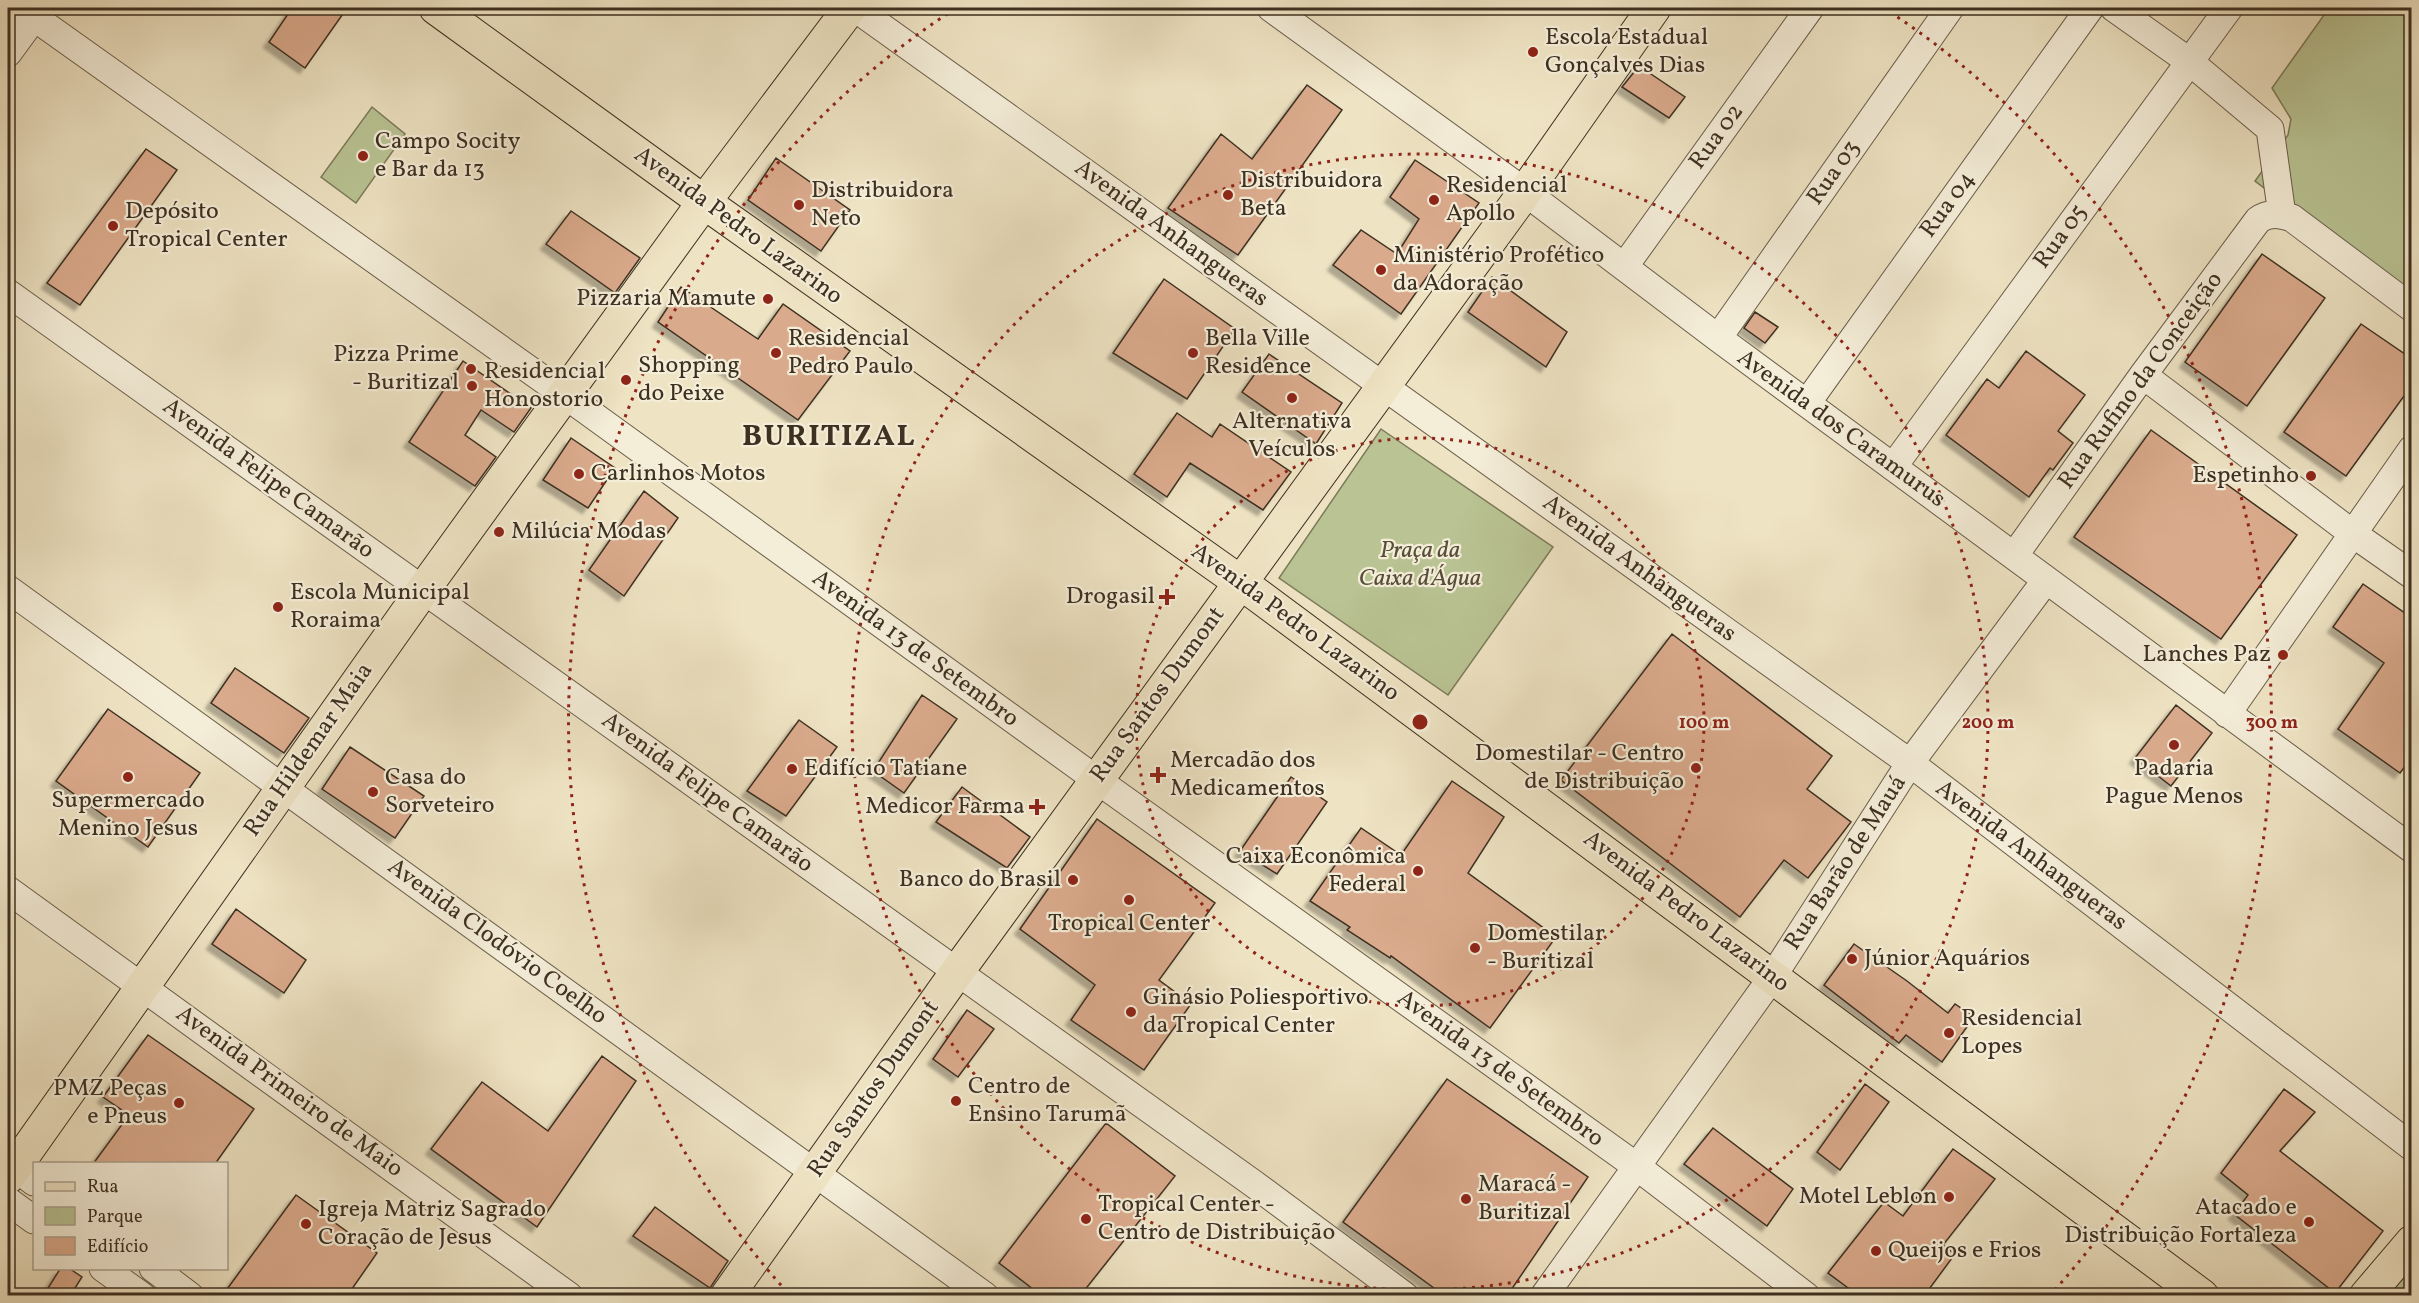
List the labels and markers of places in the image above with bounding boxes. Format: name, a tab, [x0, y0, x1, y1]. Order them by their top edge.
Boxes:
place label: Escola Estadual Gonçalves Dias	[1545, 21, 1708, 83]
marker: Escola Estadual Gonçalves Dias	[1526, 45, 1540, 59]
place label: Campo Socity e Bar da 13	[375, 125, 521, 187]
marker: Campo Socity e Bar da 13	[356, 149, 370, 163]
place label: Distribuidora Beta	[1240, 164, 1383, 226]
place label: Residencial Apollo	[1446, 169, 1567, 231]
place label: Distribuidora Neto	[811, 174, 954, 236]
marker: Distribuidora Beta	[1221, 188, 1235, 202]
marker: Residencial Apollo	[1427, 193, 1441, 207]
place label: Depósito Tropical Center	[125, 195, 288, 257]
marker: Distribuidora Neto	[792, 198, 806, 212]
marker: Depósito Tropical Center	[106, 219, 120, 233]
place label: Ministério Profético da Adoração	[1393, 239, 1604, 301]
marker: Ministério Profético da Adoração	[1374, 263, 1388, 277]
place label: Pizzaria Mamute	[576, 282, 756, 316]
marker: Pizzaria Mamute	[761, 292, 775, 306]
place label: Residencial Pedro Paulo	[788, 322, 913, 384]
place label: Bella Ville Residence	[1205, 322, 1311, 384]
place label: Pizza Prime - Buritizal	[333, 338, 459, 400]
marker: Residencial Pedro Paulo	[769, 346, 783, 360]
marker: Bella Ville Residence	[1186, 346, 1200, 360]
place label: Shopping do Peixe	[638, 349, 740, 411]
place label: Residencial Honostorio	[484, 355, 605, 417]
marker: Pizza Prime - Buritizal	[464, 362, 478, 376]
marker: Shopping do Peixe	[619, 373, 633, 387]
marker: Residencial Honostorio	[465, 379, 479, 393]
marker: Alternativa Veículos	[1285, 391, 1299, 405]
place label: Alternativa Veículos	[1232, 405, 1352, 467]
place label: Carlinhos Motos	[591, 457, 765, 491]
place label: Espetinho	[2192, 459, 2299, 493]
marker: Carlinhos Motos	[572, 467, 586, 481]
marker: Espetinho	[2304, 469, 2318, 483]
place label: Milúcia Modas	[511, 515, 666, 549]
marker: Milúcia Modas	[492, 525, 506, 539]
place label: Escola Municipal Roraima	[290, 576, 470, 638]
place label: Drogasil	[1066, 580, 1155, 614]
marker: Drogasil	[1160, 590, 1174, 604]
marker: Escola Municipal Roraima	[271, 600, 285, 614]
place label: Lanches Paz	[2142, 638, 2271, 672]
marker: Lanches Paz	[2276, 648, 2290, 662]
centre of rings	[1410, 712, 1430, 732]
place label: Domestilar - Centro de Distribuição	[1475, 737, 1684, 799]
marker: Padaria Pague Menos	[2167, 738, 2181, 752]
place label: Mercadão dos Medicamentos	[1170, 744, 1325, 806]
place label: Edifício Tatiane	[804, 752, 967, 786]
place label: Padaria Pague Menos	[2105, 752, 2243, 814]
place label: Casa do Sorveteiro	[385, 761, 495, 823]
marker: Domestilar - Centro de Distribuição	[1689, 761, 1703, 775]
marker: Edifício Tatiane	[785, 762, 799, 776]
marker: Mercadão dos Medicamentos	[1151, 768, 1165, 782]
marker: Supermercado Menino Jesus	[121, 770, 135, 784]
place label: Supermercado Menino Jesus	[51, 784, 205, 846]
marker: Casa do Sorveteiro	[366, 785, 380, 799]
place label: Medicor Farma	[865, 790, 1025, 824]
marker: Medicor Farma	[1030, 800, 1044, 814]
place label: Caixa Econômica Federal	[1226, 840, 1406, 902]
place label: Banco do Brasil	[899, 863, 1061, 897]
marker: Caixa Econômica Federal	[1411, 864, 1425, 878]
marker: Banco do Brasil	[1066, 873, 1080, 887]
marker: Tropical Center	[1122, 893, 1136, 907]
place label: Tropical Center	[1048, 907, 1210, 941]
place label: Domestilar - Buritizal	[1487, 917, 1605, 979]
marker: Domestilar - Buritizal	[1468, 941, 1482, 955]
place label: Júnior Aquários	[1864, 942, 2030, 976]
marker: Júnior Aquários	[1845, 952, 1859, 966]
place label: Ginásio Poliesportivo da Tropical Center	[1143, 981, 1369, 1043]
place label: Residencial Lopes	[1961, 1002, 2082, 1064]
marker: Ginásio Poliesportivo da Tropical Center	[1124, 1005, 1138, 1019]
marker: Residencial Lopes	[1942, 1026, 1956, 1040]
place label: Centro de Ensino Tarumã	[968, 1070, 1127, 1132]
place label: PMZ Peças e Pneus	[53, 1072, 167, 1134]
marker: Centro de Ensino Tarumã	[949, 1094, 963, 1108]
marker: PMZ Peças e Pneus	[172, 1096, 186, 1110]
place label: Maracá - Buritizal	[1478, 1168, 1571, 1230]
place label: Motel Leblon	[1799, 1180, 1937, 1214]
place label: Tropical Center - Centro de Distribuição	[1098, 1188, 1335, 1250]
marker: Motel Leblon	[1942, 1190, 1956, 1204]
place label: Atacado e Distribuição Fortaleza	[2064, 1191, 2297, 1253]
marker: Maracá - Buritizal	[1459, 1192, 1473, 1206]
place label: Igreja Matriz Sagrado Coração de Jesus	[318, 1193, 546, 1255]
marker: Tropical Center - Centro de Distribuição	[1079, 1212, 1093, 1226]
marker: Atacado e Distribuição Fortaleza	[2302, 1215, 2316, 1229]
marker: Igreja Matriz Sagrado Coração de Jesus	[299, 1217, 313, 1231]
place label: Queijos e Frios	[1888, 1234, 2041, 1268]
marker: Queijos e Frios	[1869, 1244, 1883, 1258]

